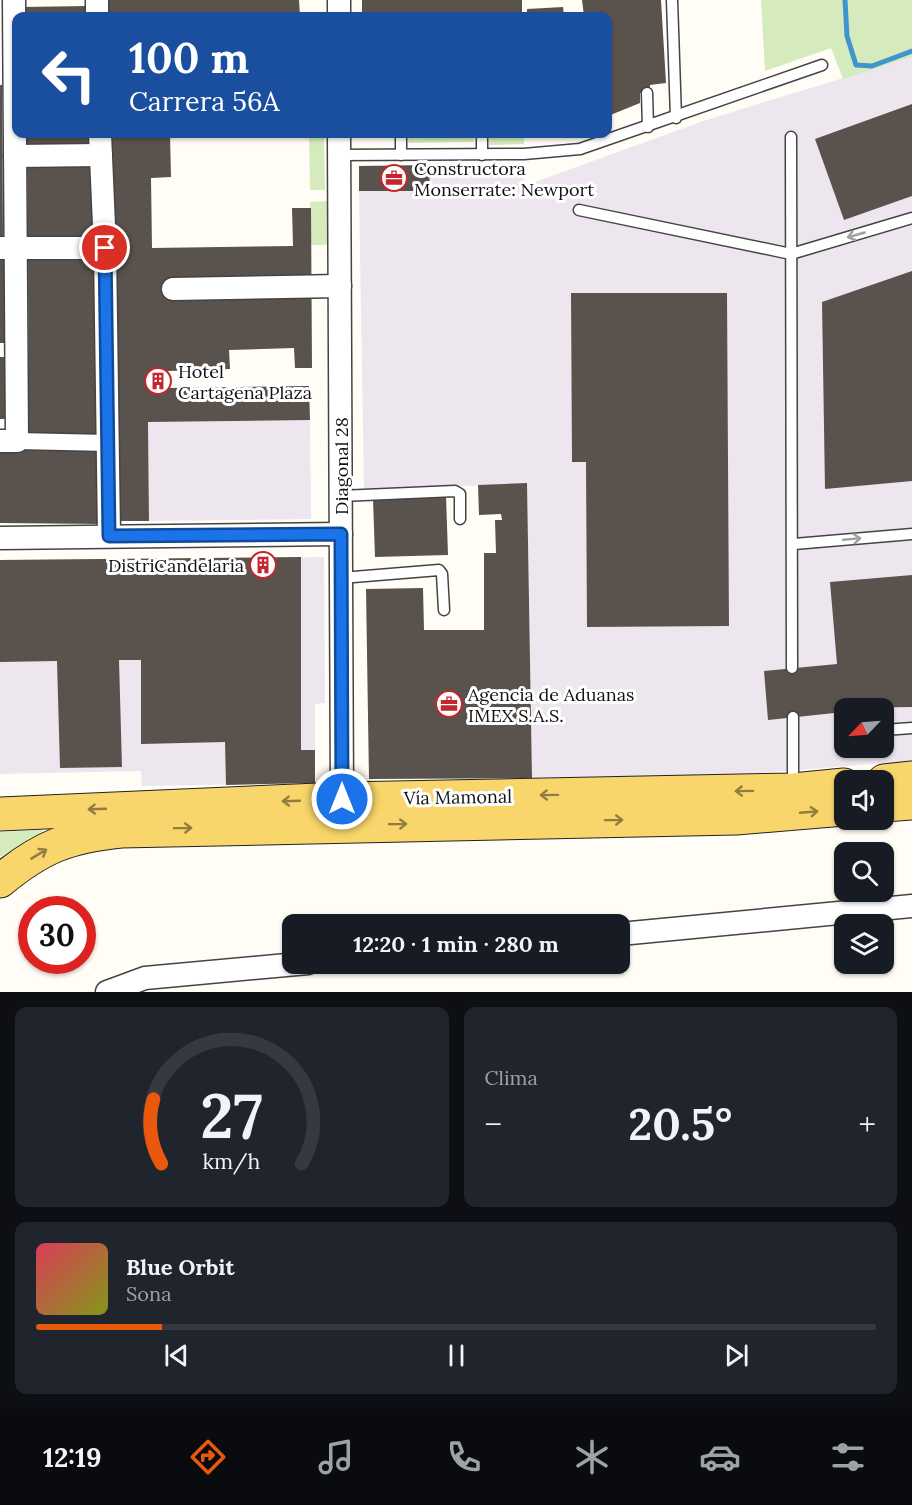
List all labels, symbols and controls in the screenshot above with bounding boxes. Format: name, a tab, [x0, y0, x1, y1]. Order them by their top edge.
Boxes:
text: 100 m	[129, 31, 249, 85]
icon: left	[30, 36, 108, 114]
text: Carrera 56A	[129, 84, 279, 118]
place label: Constructora Monserrate: Newport	[414, 157, 594, 201]
office icon: Constructora Monserrate: Newport	[379, 163, 409, 193]
pin	[79, 222, 130, 273]
one-way arrow	[847, 230, 866, 241]
icon: arrive	[88, 231, 121, 264]
place label: Hotel Cartagena Plaza	[178, 360, 312, 404]
building icon: Hotel Cartagena Plaza	[143, 366, 173, 396]
street label: Diagonal 28	[330, 417, 353, 515]
one-way arrow	[842, 533, 862, 544]
building icon: DistriCandelaria	[248, 550, 278, 580]
place label: DistriCandelaria	[108, 554, 244, 577]
place label: Agencia de Aduanas IMEX S.A.S.	[467, 683, 634, 727]
office icon: Agencia de Aduanas IMEX S.A.S.	[434, 689, 464, 719]
north arrow	[834, 698, 894, 758]
map controls	[834, 698, 894, 974]
position arrow	[310, 767, 374, 831]
button: sound	[834, 770, 894, 830]
street label: Vía Mamonal	[403, 785, 512, 809]
one-way arrow	[735, 785, 755, 797]
one-way arrow	[540, 789, 560, 801]
one-way arrow	[282, 796, 302, 807]
one-way arrow	[87, 803, 107, 814]
one-way arrow	[799, 806, 819, 817]
one-way arrow	[604, 814, 624, 826]
one-way arrow	[388, 818, 408, 830]
one-way arrow	[172, 823, 192, 834]
button: search	[834, 842, 894, 902]
one-way arrow	[30, 847, 47, 859]
speed limit sign: 30	[18, 896, 96, 974]
button: layers	[834, 914, 894, 974]
text: 12:20 · 1 min · 280 m	[353, 930, 559, 958]
text: Clima	[485, 1065, 538, 1090]
text: 27	[200, 1075, 263, 1155]
text: 20.5°	[628, 1095, 732, 1152]
text: −	[485, 1103, 502, 1145]
text: +	[858, 1103, 876, 1145]
text: km/h	[203, 1147, 261, 1175]
text: Blue Orbit	[126, 1253, 234, 1281]
text: Sona	[126, 1281, 172, 1306]
icon: previous	[160, 1339, 193, 1372]
icon: pause	[440, 1339, 473, 1372]
icon: next	[720, 1339, 753, 1372]
icon: directions	[187, 1436, 229, 1478]
icon: music	[315, 1436, 357, 1478]
icon: phone	[443, 1436, 485, 1478]
icon: climate	[571, 1436, 613, 1478]
icon: car	[699, 1436, 741, 1478]
icon: filters	[827, 1436, 869, 1478]
text: 12:19	[43, 1440, 102, 1474]

